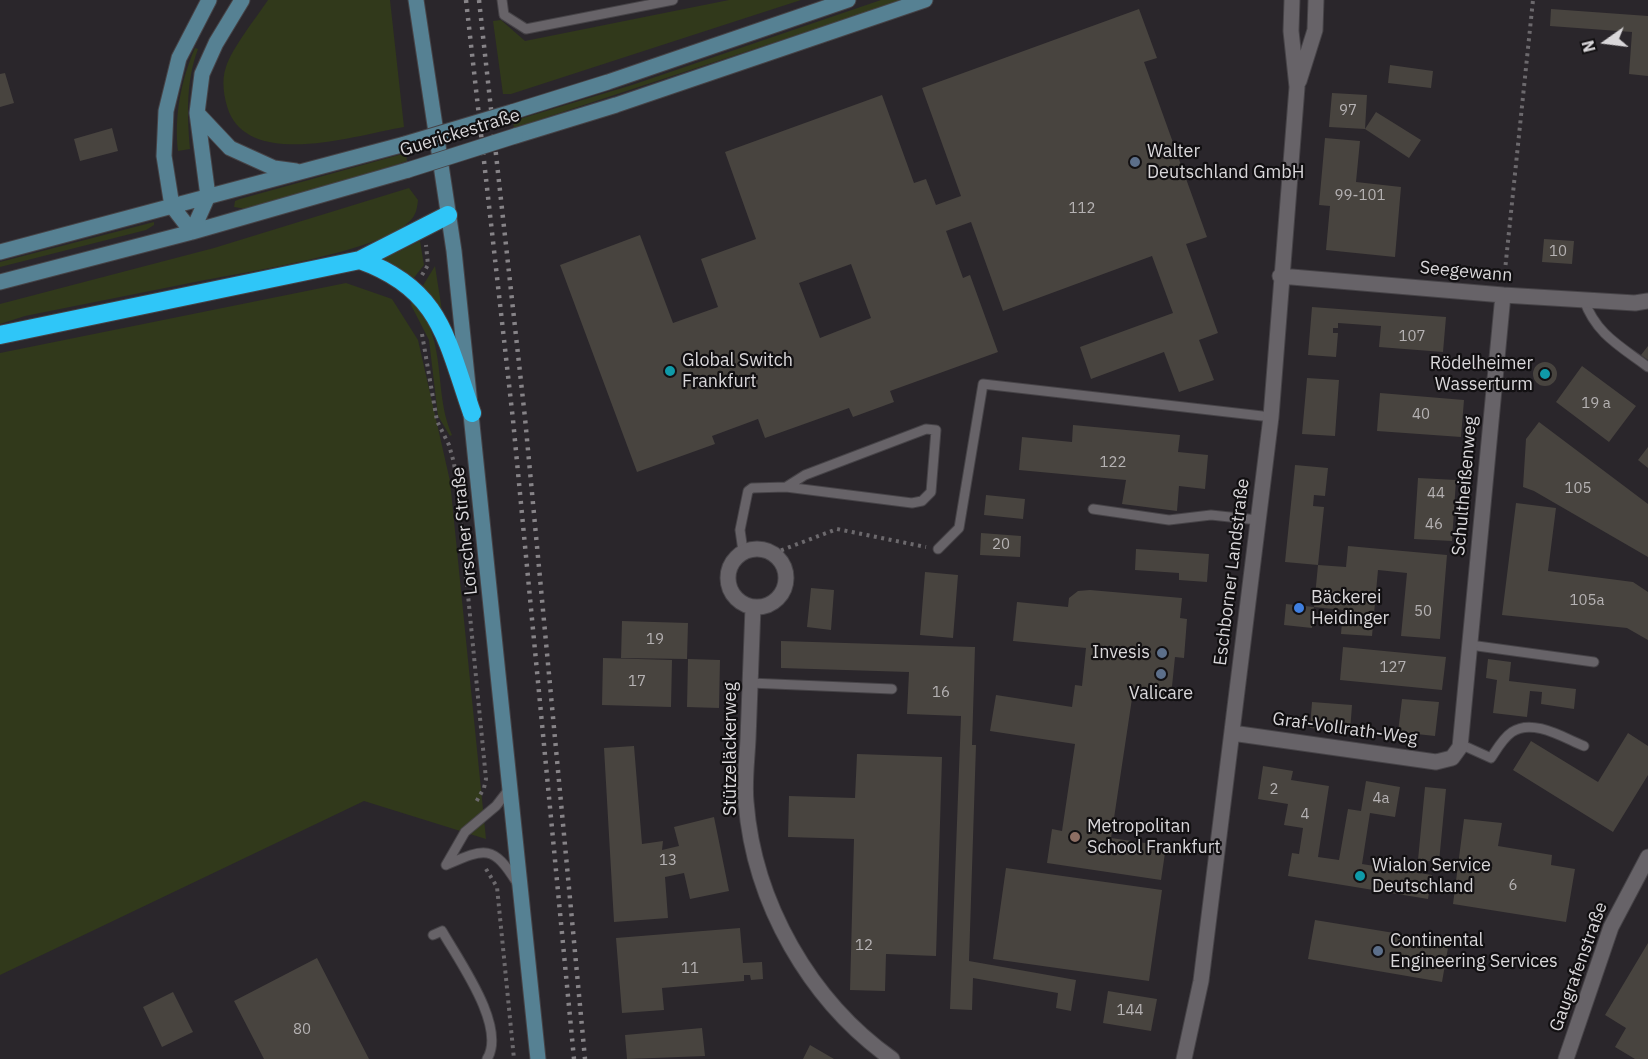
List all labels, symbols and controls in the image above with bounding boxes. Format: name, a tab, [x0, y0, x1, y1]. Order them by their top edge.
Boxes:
north arrow	[1576, 12, 1636, 72]
text: N	[1577, 38, 1600, 54]
house number: 97	[1339, 102, 1357, 120]
street label: Guerickestraße	[397, 104, 523, 162]
place label: Walter Deutschland GmbH	[1147, 141, 1304, 184]
marker: Walter Deutschland GmbH	[1128, 155, 1142, 169]
house number: 99-101	[1335, 187, 1385, 205]
house number: 112	[1069, 200, 1095, 218]
house number: 10	[1549, 243, 1567, 261]
street label: Seegewann	[1419, 257, 1513, 287]
house number: 107	[1399, 328, 1425, 346]
place label: Global Switch Frankfurt	[682, 350, 793, 392]
place label: Rödelheimer Wasserturm	[1430, 353, 1533, 395]
marker: Global Switch Frankfurt	[663, 364, 677, 378]
marker: Rödelheimer Wasserturm	[1538, 367, 1552, 381]
house number: 19 a	[1581, 395, 1611, 413]
house number: 40	[1412, 406, 1430, 424]
street label: Schultheißenweg	[1448, 415, 1482, 557]
house number: 122	[1100, 454, 1126, 472]
street label: Lorscher Straße	[448, 466, 482, 596]
street label: Eschborner Landstraße	[1210, 477, 1254, 667]
house number: 105	[1565, 480, 1591, 498]
house number: 44	[1427, 485, 1445, 503]
house number: 46	[1425, 516, 1443, 534]
house number: 20	[992, 536, 1010, 554]
place label: Bäckerei Heidinger	[1311, 587, 1389, 630]
house number: 105a	[1569, 592, 1605, 610]
marker: Bäckerei Heidinger	[1292, 601, 1306, 615]
house number: 50	[1414, 603, 1432, 621]
house number: 19	[646, 631, 664, 649]
place label: Invesis	[1092, 642, 1150, 664]
marker: Invesis	[1155, 646, 1169, 660]
house number: 127	[1380, 659, 1406, 677]
marker: Valicare	[1154, 667, 1168, 681]
house number: 17	[628, 673, 646, 691]
street label: Stützeläckerweg	[720, 682, 742, 816]
place label: Valicare	[1129, 683, 1193, 705]
house number: 16	[932, 684, 950, 702]
street label: Graf-Vollrath-Weg	[1271, 708, 1419, 750]
house number: 2	[1270, 781, 1278, 799]
house number: 4a	[1372, 790, 1390, 808]
house number: 4	[1301, 806, 1309, 824]
place label: Metropolitan School Frankfurt	[1087, 816, 1221, 858]
marker: Metropolitan School Frankfurt	[1068, 830, 1082, 844]
house number: 13	[659, 852, 677, 870]
place label: Wialon Service Deutschland	[1372, 855, 1491, 898]
marker: Wialon Service Deutschland	[1353, 869, 1367, 883]
house number: 6	[1509, 877, 1517, 895]
street label: Gaugrafenstraße	[1546, 899, 1612, 1035]
place label: Continental Engineering Services	[1390, 930, 1558, 972]
house number: 12	[855, 937, 873, 955]
marker: Continental Engineering Services	[1371, 944, 1385, 958]
house number: 11	[681, 960, 699, 978]
house number: 144	[1117, 1002, 1143, 1020]
house number: 80	[293, 1021, 311, 1039]

